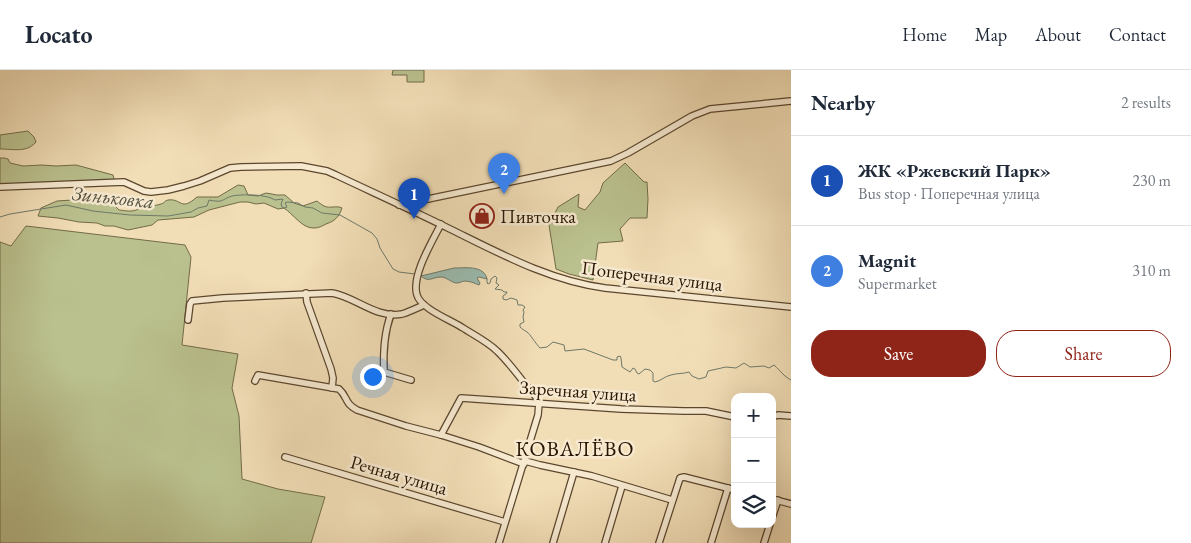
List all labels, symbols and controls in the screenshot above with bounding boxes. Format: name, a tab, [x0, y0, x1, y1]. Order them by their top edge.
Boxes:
text: Locato	[25, 19, 93, 50]
text: Home	[902, 23, 947, 46]
text: Map	[975, 23, 1007, 46]
text: About	[1035, 23, 1081, 46]
text: Contact	[1109, 23, 1166, 46]
text: Nearby	[811, 89, 875, 116]
text: 2 results	[1121, 92, 1171, 113]
pin: 2	[488, 153, 520, 194]
text: ЖК «Ржевский Парк»	[858, 158, 1051, 183]
text: 1	[823, 170, 831, 191]
text: 230 m	[1132, 170, 1171, 191]
pin: 1	[398, 178, 430, 219]
water label: Зиньковка	[71, 180, 155, 214]
text: Bus stop · Поперечная улица	[858, 183, 1040, 204]
shop icon: Пивточка	[469, 203, 495, 229]
place label: Пивточка	[500, 204, 576, 229]
text: Magnit	[858, 248, 916, 273]
street label: Поперечная улица	[580, 255, 724, 297]
text: 2	[823, 260, 831, 281]
text: 310 m	[1132, 260, 1171, 281]
text: Supermarket	[858, 273, 937, 294]
button: Save	[811, 330, 986, 377]
button: Share	[996, 330, 1171, 377]
your location	[360, 364, 386, 390]
street label: Заречная улица	[519, 374, 638, 408]
map controls	[731, 393, 776, 528]
button: +	[731, 393, 776, 438]
district label: КОВАЛЁВО	[516, 435, 634, 462]
button: −	[731, 438, 776, 483]
street label: Речная улица	[348, 449, 451, 501]
button: layers	[731, 483, 776, 528]

